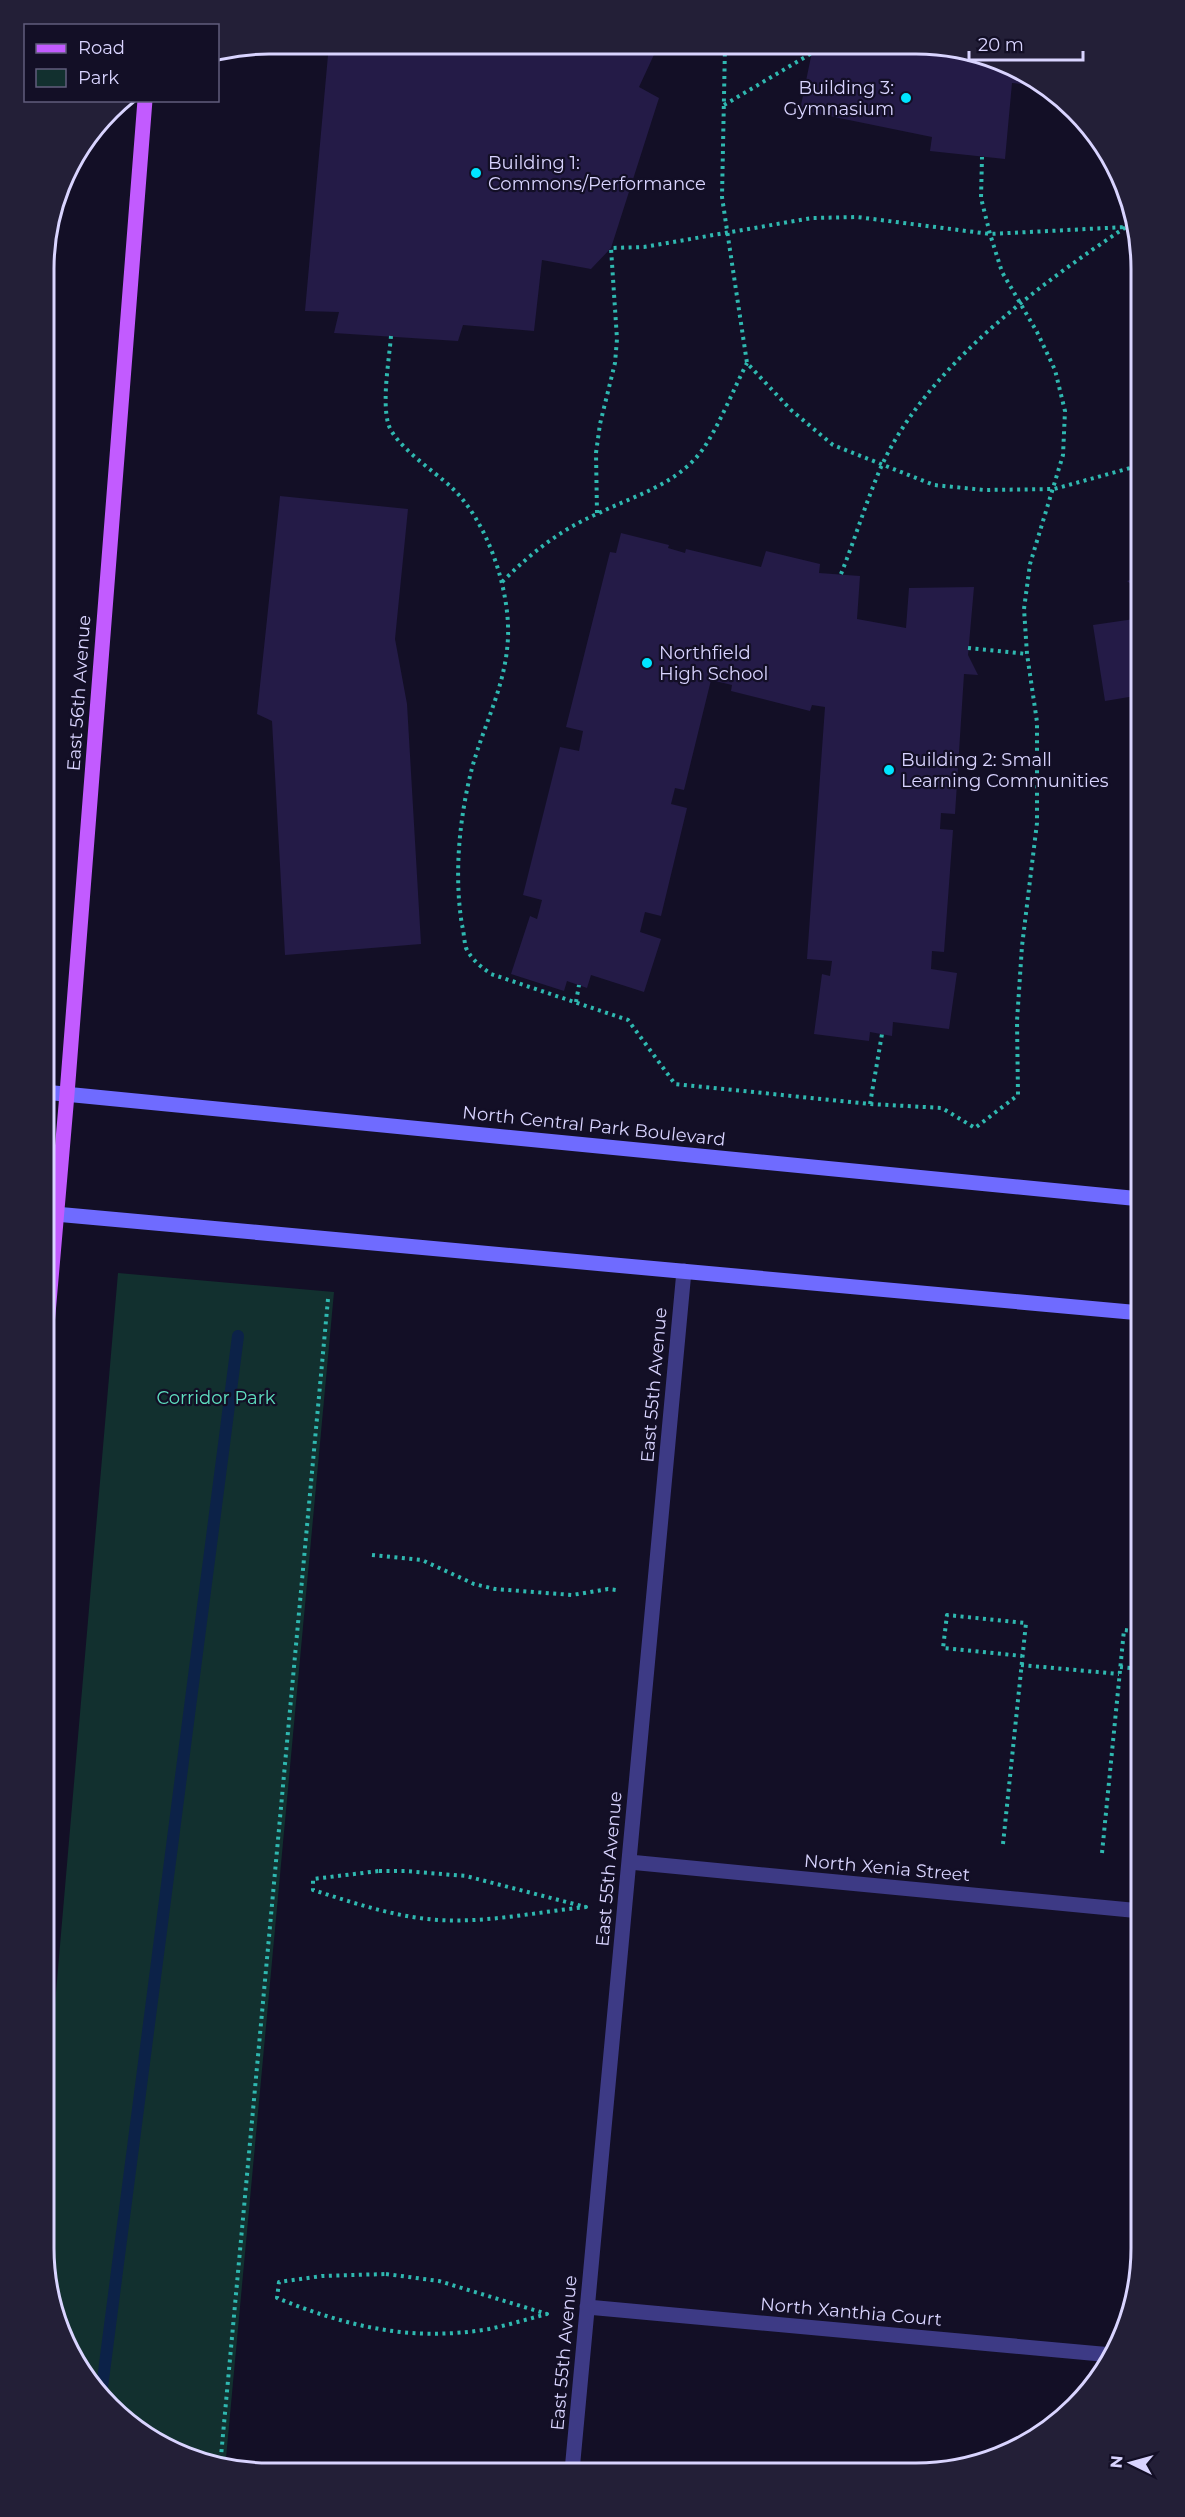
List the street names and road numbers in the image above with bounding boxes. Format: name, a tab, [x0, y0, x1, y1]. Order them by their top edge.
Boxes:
street label: East 56th Avenue	[63, 614, 95, 772]
street label: North Central Park Boulevard	[461, 1101, 727, 1151]
street label: East 55th Avenue	[636, 1306, 672, 1464]
street label: East 55th Avenue	[591, 1790, 627, 1948]
street label: North Xenia Street	[803, 1850, 971, 1886]
street label: East 55th Avenue	[546, 2274, 582, 2432]
street label: North Xanthia Court	[759, 2293, 943, 2331]

